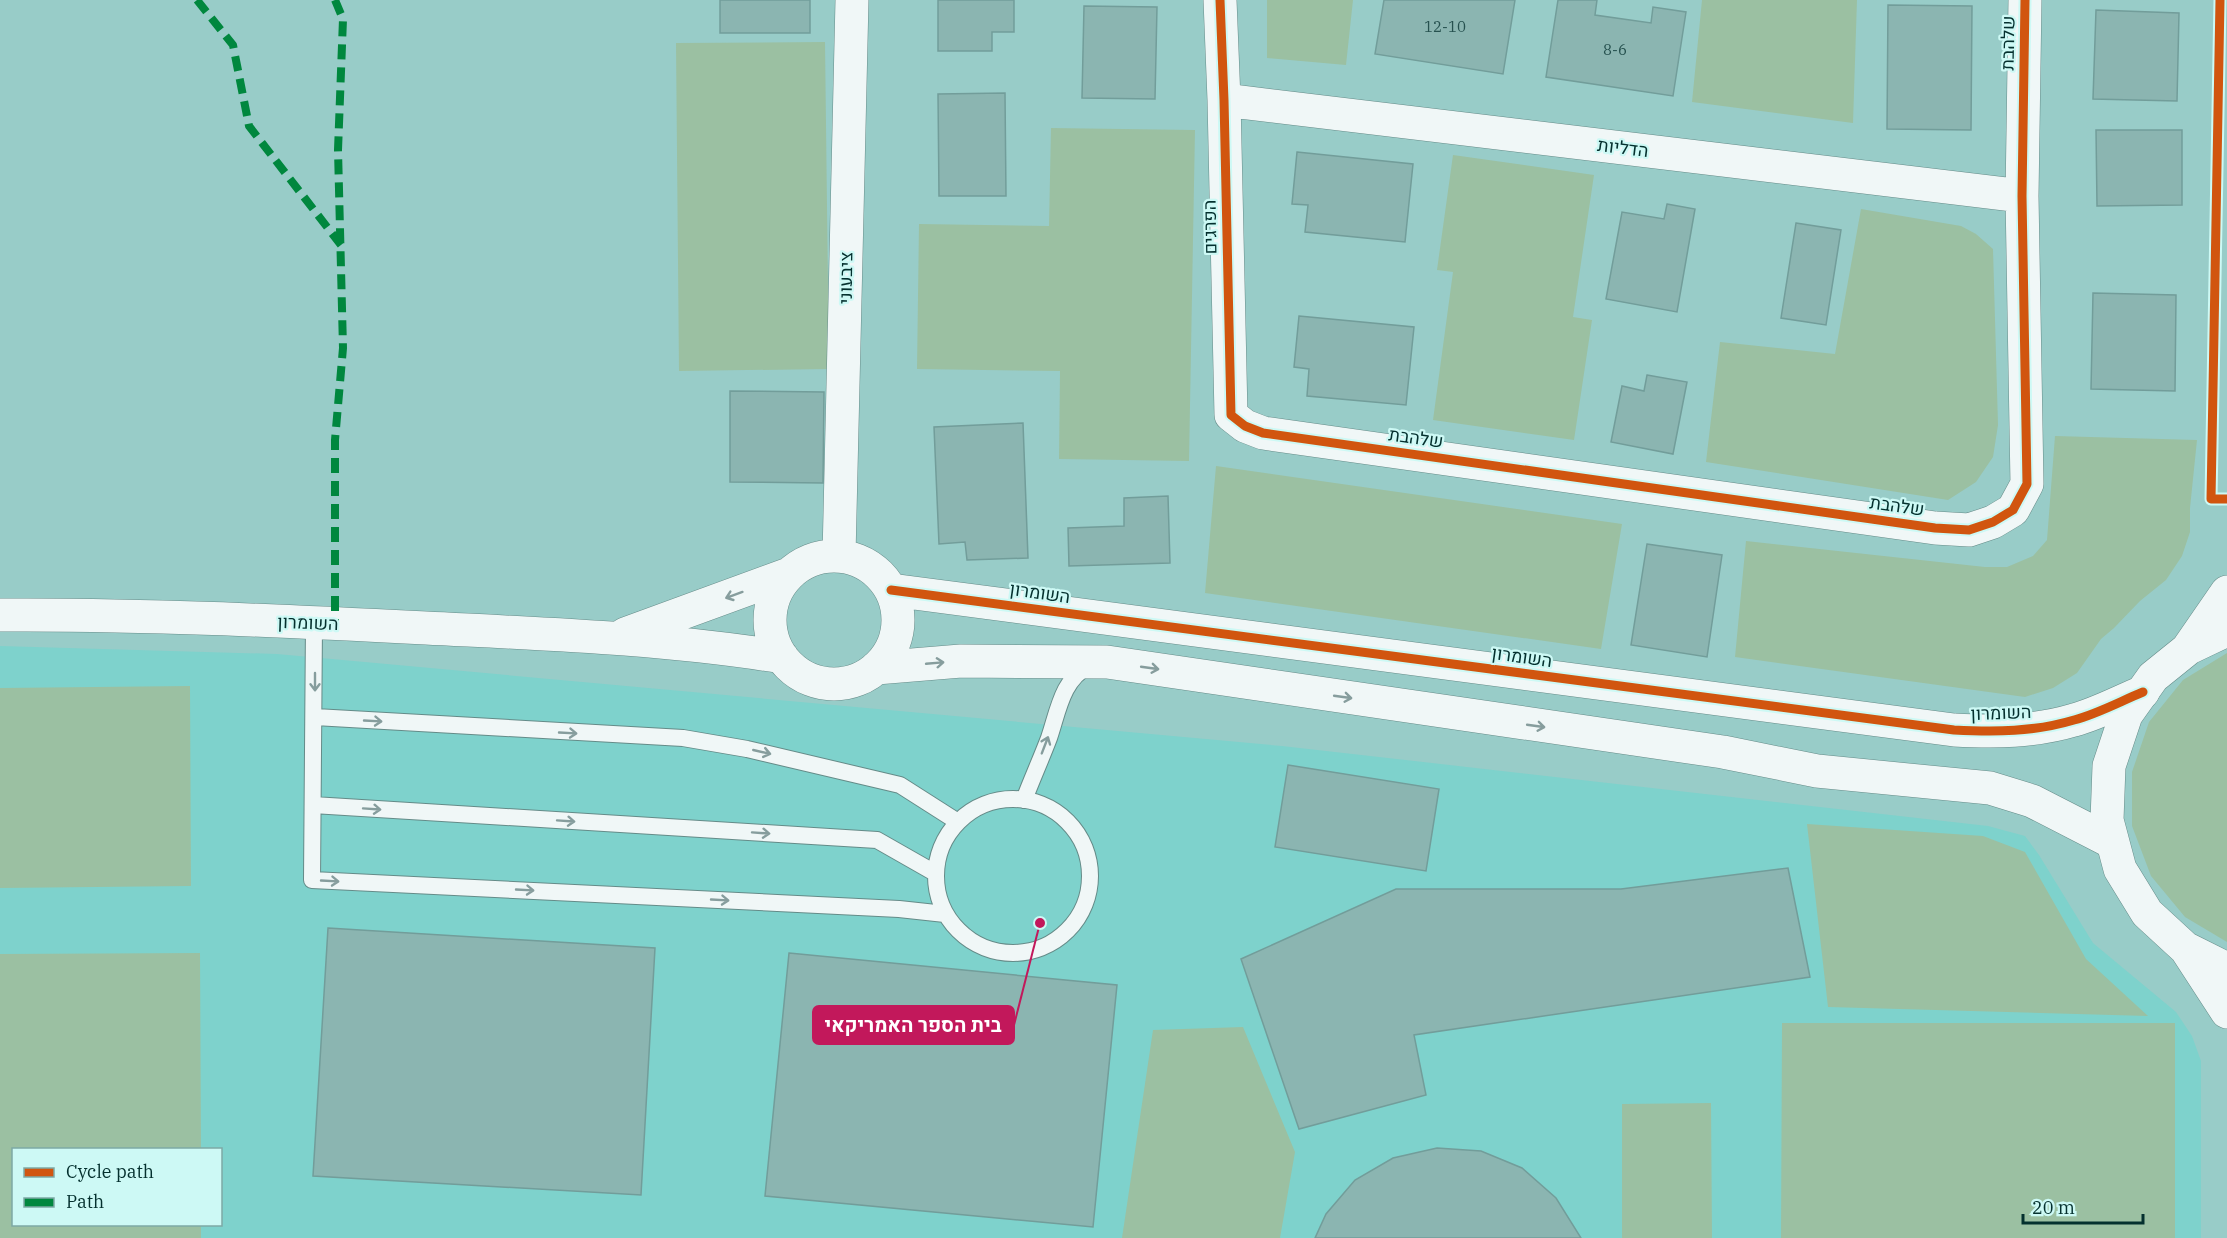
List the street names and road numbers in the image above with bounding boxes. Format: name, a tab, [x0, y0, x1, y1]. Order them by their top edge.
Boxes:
street label: שלהבת	[1996, 15, 2019, 71]
street label: הדליות	[1596, 133, 1650, 162]
street label: הפרגים	[1198, 200, 1221, 254]
street label: ציבעוני	[834, 251, 857, 304]
street label: שלהבת	[1387, 422, 1445, 453]
street label: שלהבת	[1868, 490, 1926, 521]
street label: השומרון	[1008, 577, 1072, 608]
street label: השומרון	[277, 610, 339, 635]
street label: השומרון	[1490, 641, 1554, 672]
street label: השומרון	[1970, 700, 2032, 725]

